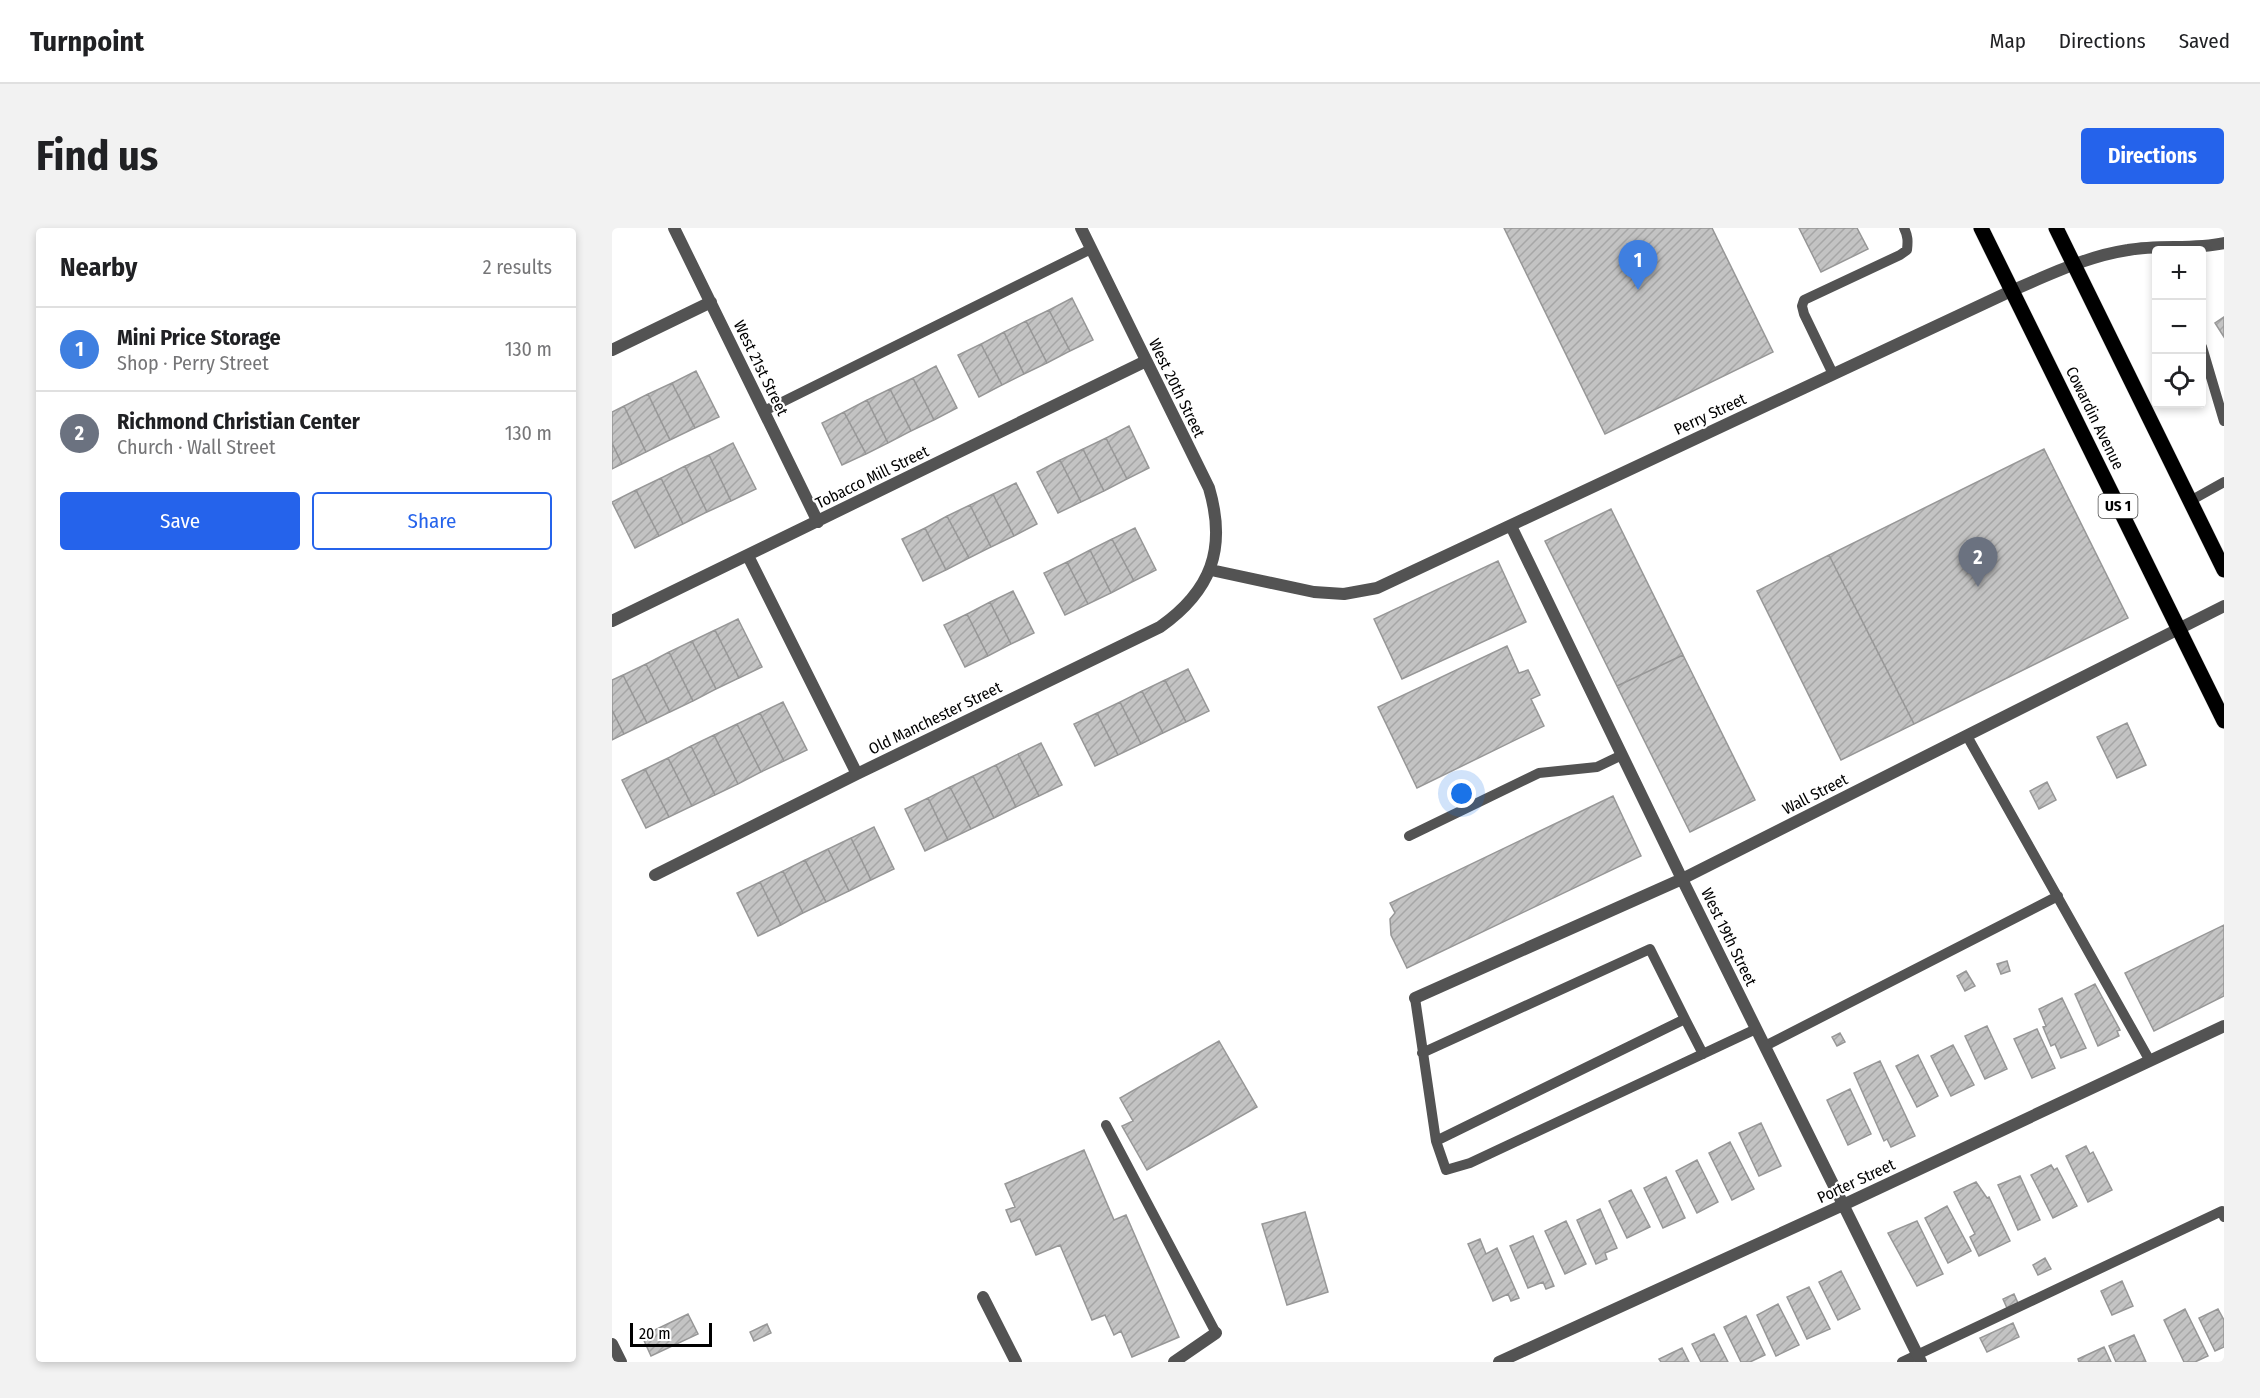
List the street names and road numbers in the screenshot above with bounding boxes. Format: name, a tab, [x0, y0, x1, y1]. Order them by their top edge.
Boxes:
street label: West 21st Street	[730, 317, 793, 419]
street label: West 20th Street	[1145, 335, 1209, 441]
street label: Cowardin Avenue	[2062, 363, 2128, 473]
street label: Perry Street	[1671, 389, 1750, 439]
street label: Tobacco Mill Street	[812, 441, 932, 513]
road number: US 1	[2098, 494, 2138, 518]
street label: Old Manchester Street	[865, 677, 1005, 758]
street label: Wall Street	[1779, 769, 1852, 819]
street label: West 19th Street	[1697, 885, 1761, 990]
street label: Porter Street	[1814, 1154, 1899, 1207]

